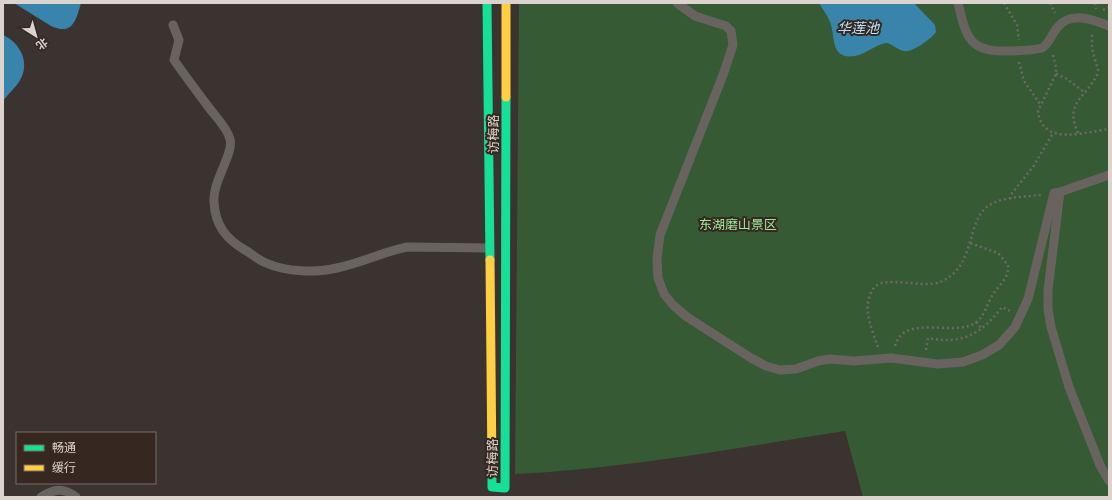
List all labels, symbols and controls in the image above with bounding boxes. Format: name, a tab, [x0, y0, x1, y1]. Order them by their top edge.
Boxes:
north arrow	[16, 16, 56, 56]
water label: 华莲池	[837, 19, 881, 37]
text: 北	[33, 35, 51, 53]
street label: 访梅路	[485, 114, 502, 154]
park label: 东湖磨山景区	[699, 216, 777, 233]
legend	[16, 432, 156, 484]
street label: 访梅路	[484, 438, 501, 478]
text: 畅通	[52, 440, 76, 456]
text: 缓行	[52, 460, 76, 476]

